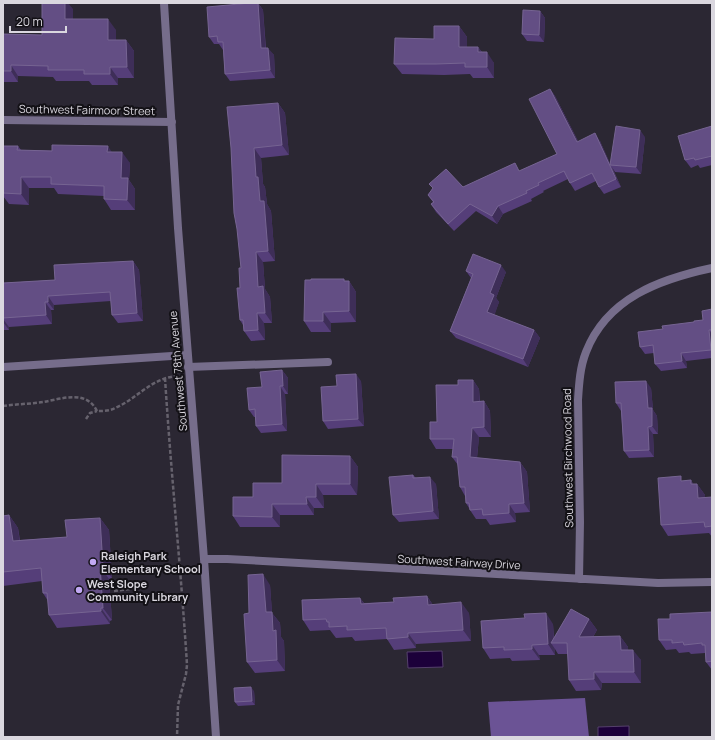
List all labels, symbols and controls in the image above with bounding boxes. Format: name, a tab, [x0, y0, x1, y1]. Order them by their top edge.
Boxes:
scale bar	[10, 8, 66, 34]
text: 20 m	[16, 13, 43, 30]
street label: Southwest Fairmoor Street	[19, 101, 155, 118]
street label: Southwest 78th Avenue	[165, 310, 190, 432]
street label: Southwest Birchwood Road	[559, 388, 576, 528]
place label: Raleigh Park Elementary School	[101, 548, 201, 576]
street label: Southwest Fairway Drive	[397, 551, 522, 572]
marker: Raleigh Park Elementary School	[88, 557, 98, 567]
place label: West Slope Community Library	[87, 576, 189, 604]
marker: West Slope Community Library	[74, 585, 84, 595]

